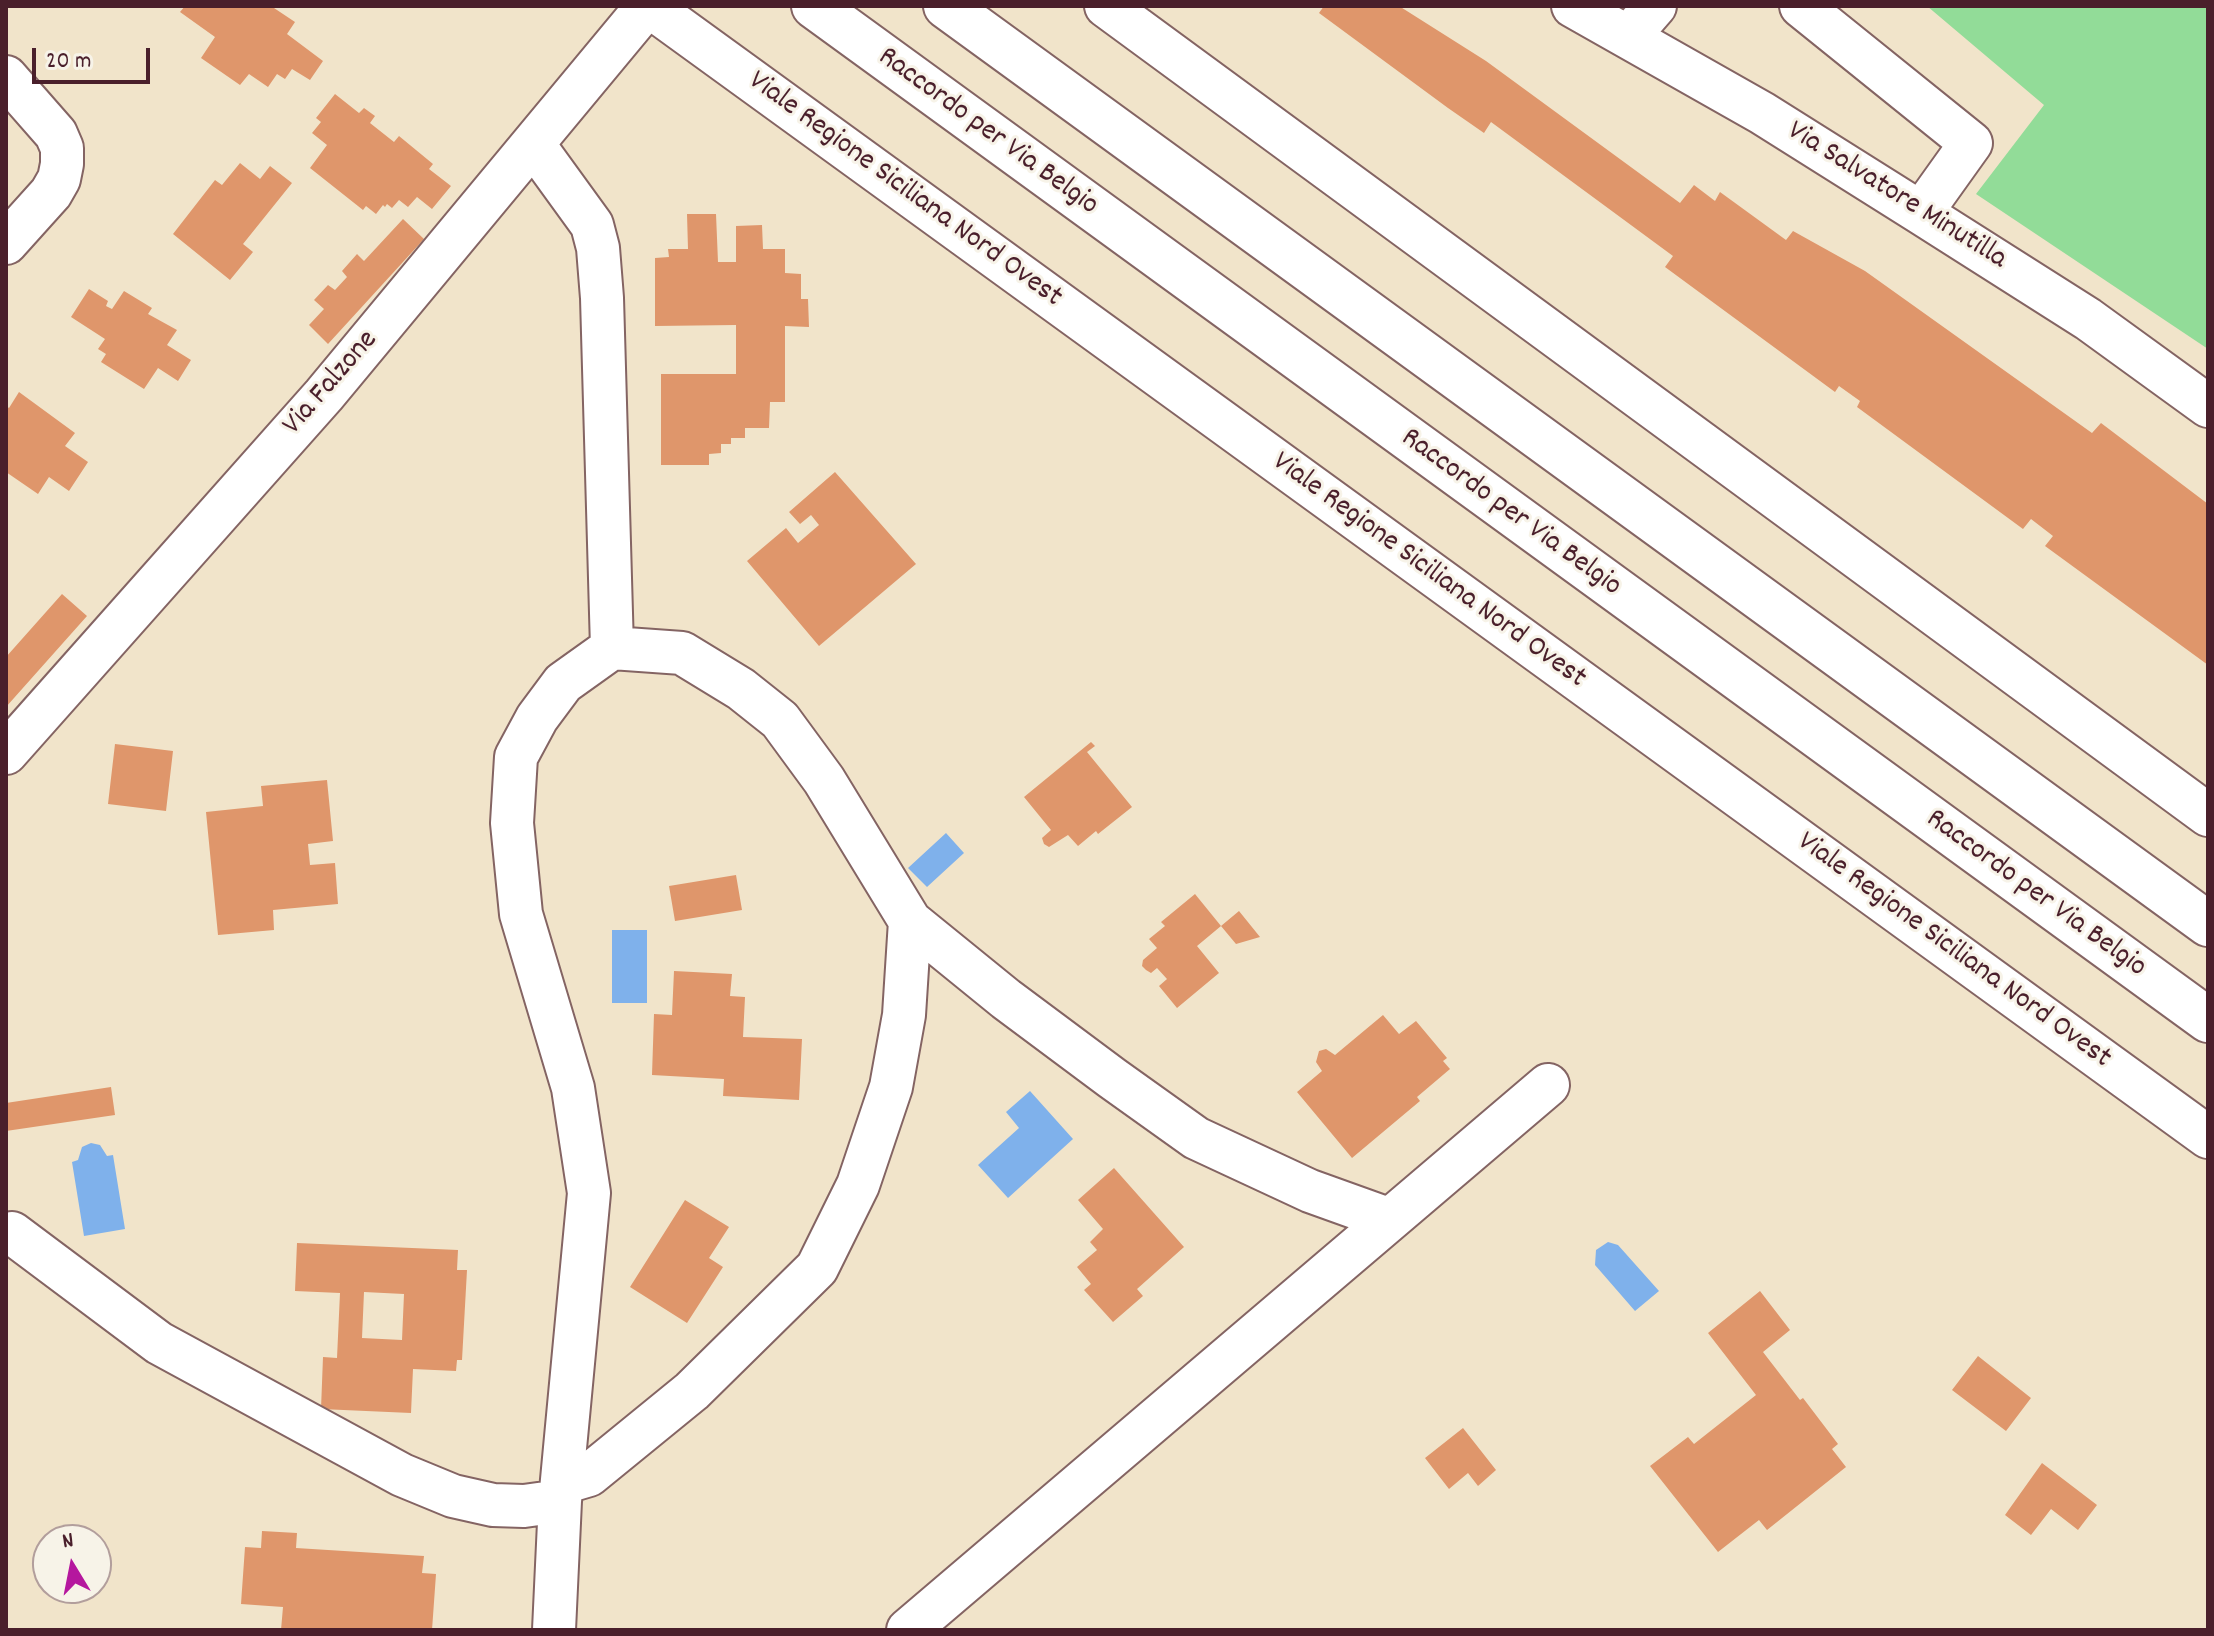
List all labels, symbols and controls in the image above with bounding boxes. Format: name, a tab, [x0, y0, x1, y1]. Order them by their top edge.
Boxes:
scale bar	[36, 32, 154, 82]
street label: Raccordo per Via Belgio	[870, 41, 1104, 225]
text: 20 m	[46, 45, 92, 79]
street label: Viale Regione Siciliana Nord Ovest	[740, 65, 1068, 317]
street label: Via Salvatore Minutilla	[1779, 115, 2013, 279]
street label: Via Falzone	[277, 324, 387, 444]
street label: Raccordo per Via Belgio	[1393, 422, 1627, 606]
street label: Viale Regione Siciliana Nord Ovest	[1264, 446, 1592, 698]
street label: Raccordo per Via Belgio	[1918, 803, 2152, 987]
street label: Viale Regione Siciliana Nord Ovest	[1789, 826, 2117, 1078]
north arrow	[32, 1524, 112, 1604]
text: N	[60, 1526, 76, 1558]

